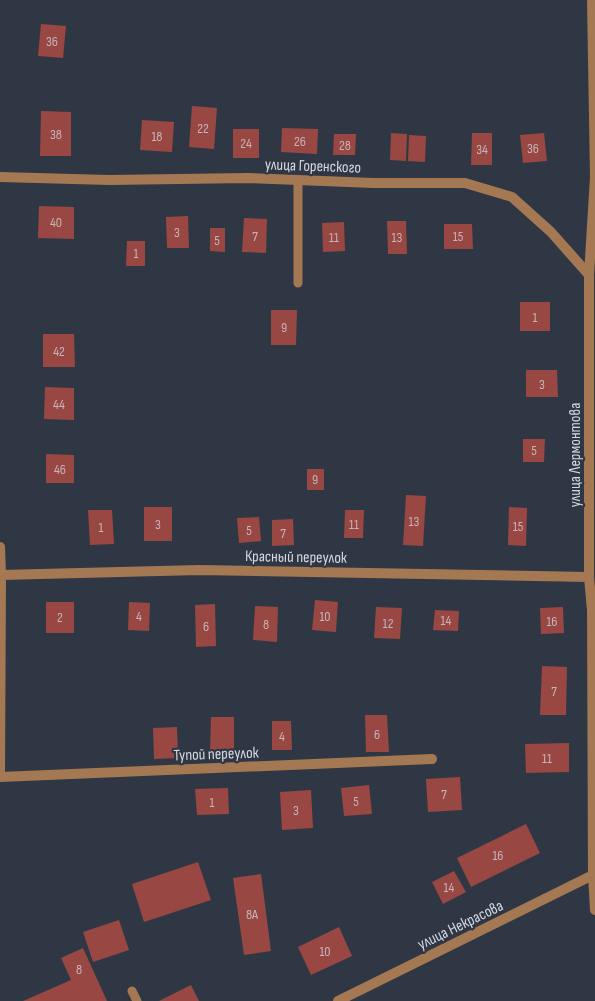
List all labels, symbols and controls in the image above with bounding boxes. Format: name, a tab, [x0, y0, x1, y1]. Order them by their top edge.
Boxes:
house number: 36	[46, 33, 58, 50]
house number: 22	[197, 120, 209, 137]
house number: 38	[50, 126, 62, 143]
house number: 18	[151, 128, 163, 145]
house number: 26	[294, 133, 306, 150]
house number: 24	[240, 135, 252, 152]
house number: 28	[339, 137, 351, 154]
house number: 36	[527, 140, 539, 157]
house number: 34	[476, 141, 488, 158]
street label: улица Горенского	[264, 155, 361, 178]
house number: 40	[50, 214, 62, 231]
house number: 3	[174, 224, 180, 241]
house number: 7	[252, 228, 258, 245]
house number: 15	[453, 228, 464, 245]
house number: 11	[329, 229, 339, 246]
house number: 13	[392, 229, 403, 246]
house number: 5	[214, 232, 220, 249]
house number: 1	[134, 245, 139, 262]
house number: 1	[533, 309, 538, 326]
house number: 9	[281, 319, 287, 336]
house number: 42	[53, 343, 65, 360]
house number: 3	[539, 376, 545, 393]
house number: 44	[53, 396, 65, 413]
street label: улица Лермонтова	[566, 403, 585, 507]
house number: 5	[531, 442, 537, 459]
house number: 46	[54, 461, 66, 478]
house number: 9	[312, 471, 318, 488]
house number: 13	[409, 513, 420, 530]
house number: 3	[155, 516, 161, 533]
house number: 11	[349, 516, 359, 533]
house number: 15	[513, 518, 524, 535]
house number: 1	[99, 519, 104, 536]
house number: 5	[246, 522, 252, 539]
house number: 7	[280, 525, 286, 542]
street label: Красный переулок	[245, 547, 348, 568]
house number: 4	[136, 608, 142, 625]
house number: 10	[319, 608, 331, 625]
house number: 2	[57, 609, 63, 626]
house number: 14	[441, 612, 452, 629]
house number: 16	[546, 613, 558, 630]
house number: 12	[383, 615, 394, 632]
house number: 8	[263, 616, 269, 633]
house number: 6	[203, 618, 209, 635]
house number: 7	[551, 683, 557, 700]
house number: 6	[374, 726, 380, 743]
house number: 4	[279, 728, 285, 745]
street label: Тупой переулок	[173, 743, 260, 765]
house number: 11	[542, 750, 552, 767]
house number: 7	[441, 786, 447, 803]
house number: 5	[353, 793, 359, 810]
house number: 1	[210, 794, 215, 811]
house number: 3	[293, 802, 299, 819]
house number: 16	[492, 847, 504, 864]
house number: 14	[444, 879, 455, 896]
street label: улица Некрасова	[415, 896, 507, 954]
house number: 8А	[246, 906, 259, 923]
house number: 10	[319, 943, 331, 960]
house number: 8	[76, 961, 82, 978]

